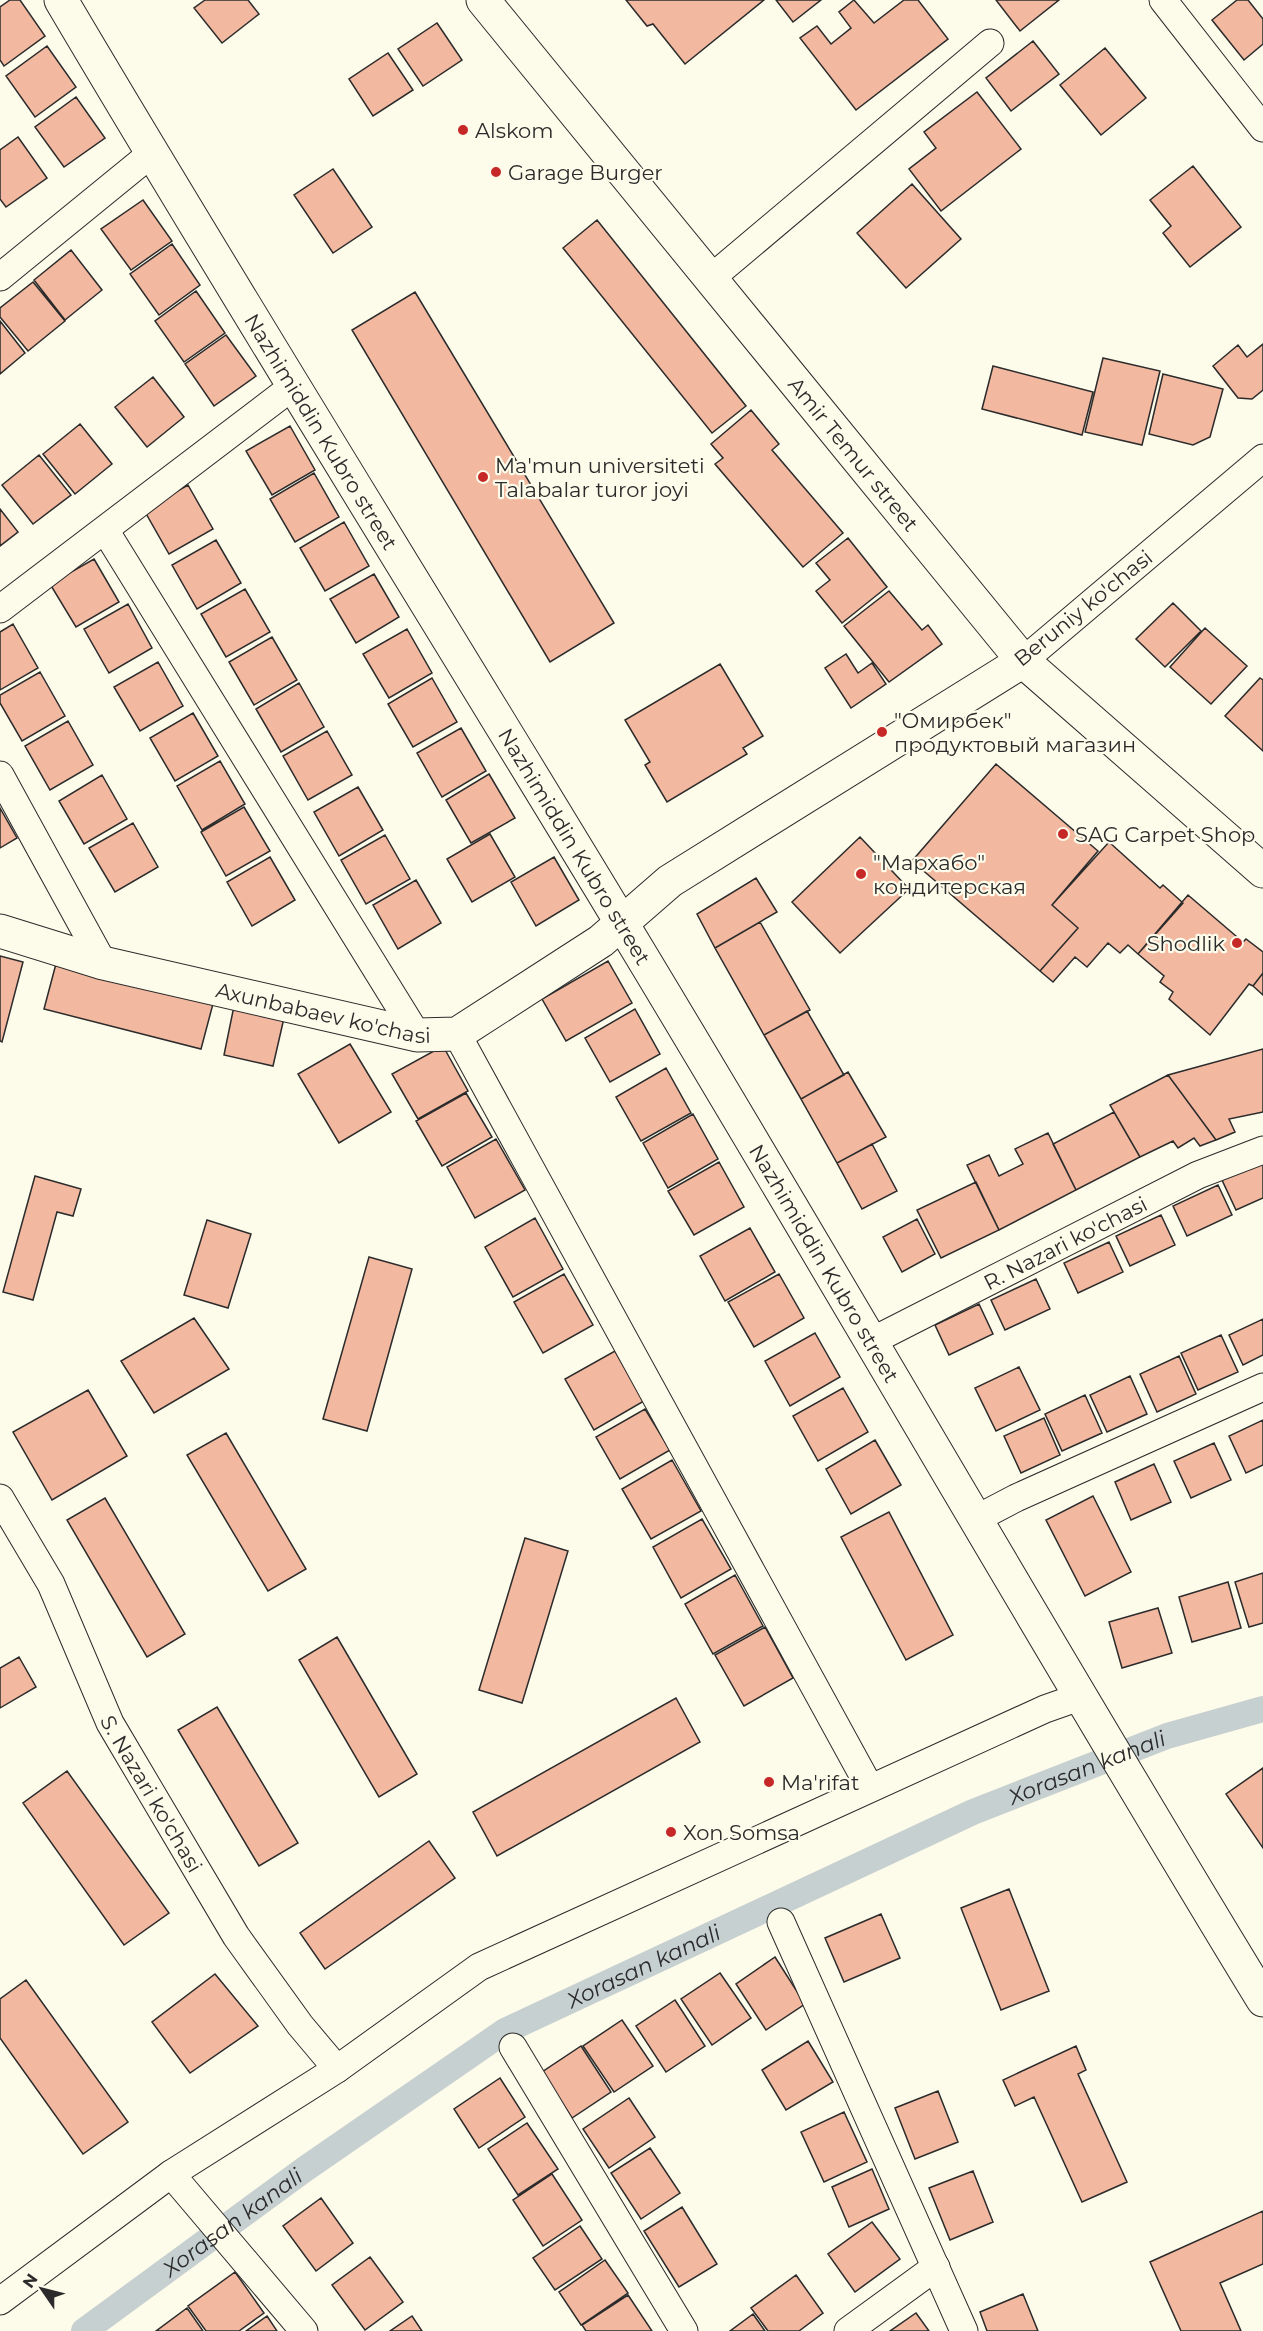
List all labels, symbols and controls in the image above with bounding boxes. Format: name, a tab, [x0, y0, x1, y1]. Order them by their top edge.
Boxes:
place label: Alskom	[475, 118, 554, 143]
marker: Alskom	[456, 123, 470, 137]
place label: Garage Burger	[508, 160, 663, 185]
marker: Garage Burger	[489, 165, 503, 179]
street label: Nazhimiddin Kubro street	[240, 309, 403, 554]
street label: Amir Temur street	[783, 372, 924, 536]
place label: Ma'mun universiteti Talabalar turor joyi	[495, 453, 705, 502]
marker: Ma'mun universiteti Talabalar turor joyi	[476, 470, 490, 484]
street label: Beruniy ko'chasi	[1009, 545, 1157, 671]
place label: "Омирбек" продуктовый магазин	[894, 708, 1136, 757]
street label: Nazhimiddin Kubro street	[493, 723, 656, 969]
marker: "Омирбек" продуктовый магазин	[875, 725, 889, 739]
place label: SAG Carpet Shop	[1075, 822, 1255, 847]
marker: SAG Carpet Shop	[1056, 827, 1070, 841]
place label: "Мархабо" кондитерская	[873, 850, 1026, 899]
marker: "Мархабо" кондитерская	[854, 867, 868, 881]
place label: Shodlik	[1147, 931, 1225, 956]
marker: Shodlik	[1230, 936, 1244, 950]
street label: Axunbabaev ko'chasi	[214, 977, 431, 1048]
street label: Nazhimiddin Kubro street	[744, 1139, 905, 1387]
street label: R. Nazari ko'chasi	[979, 1191, 1151, 1295]
street label: S. Nazari ko'chasi	[96, 1711, 208, 1877]
water label: Xorasan kanali	[1003, 1724, 1169, 1811]
place label: Ma'rifat	[781, 1770, 859, 1795]
marker: Ma'rifat	[762, 1775, 776, 1789]
place label: Xon Somsa	[683, 1820, 800, 1845]
marker: Xon Somsa	[664, 1825, 678, 1839]
water label: Xorasan kanali	[562, 1919, 725, 2014]
water label: Xorasan kanali	[156, 2162, 308, 2283]
north arrow	[12, 2259, 72, 2319]
text: N	[19, 2270, 42, 2291]

